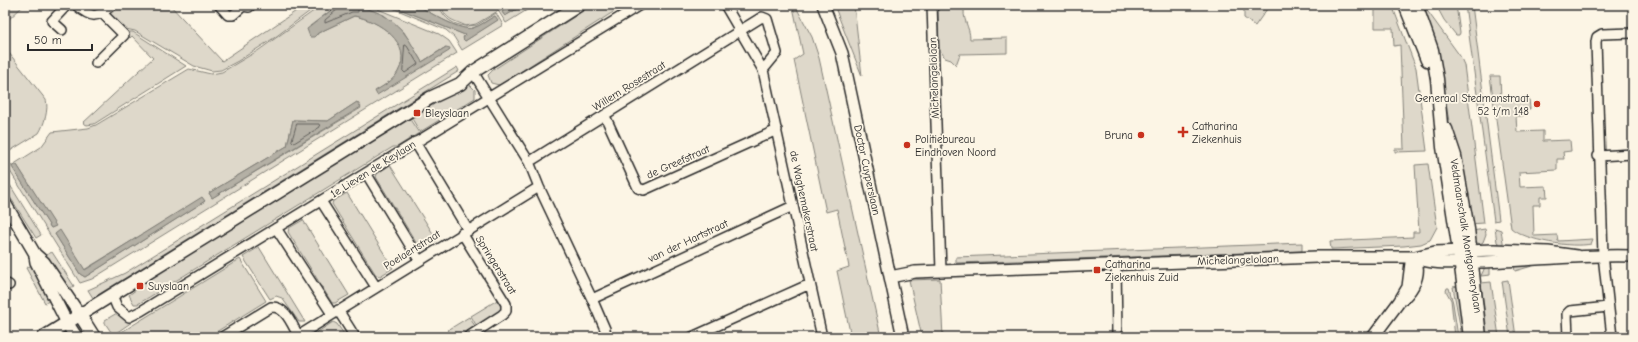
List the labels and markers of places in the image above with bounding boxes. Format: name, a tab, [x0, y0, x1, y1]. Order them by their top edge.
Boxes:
place label: Generaal Stedmanstraat 52 t/m 148	[1415, 92, 1530, 118]
marker: Generaal Stedmanstraat 52 t/m 148	[1532, 99, 1542, 109]
place label: Bleyslaan	[425, 107, 469, 120]
marker: Bleyslaan	[412, 108, 422, 118]
place label: Catharina Ziekenhuis	[1192, 120, 1242, 146]
marker: Catharina Ziekenhuis	[1177, 126, 1189, 138]
place label: Bruna	[1104, 129, 1133, 142]
marker: Bruna	[1136, 130, 1146, 140]
place label: Politiebureau Eindhoven Noord	[915, 133, 996, 159]
marker: Politiebureau Eindhoven Noord	[902, 140, 912, 150]
place label: Catharina Ziekenhuis Zuid	[1105, 258, 1179, 284]
marker: Catharina Ziekenhuis Zuid	[1092, 265, 1102, 275]
place label: Suyslaan	[148, 280, 189, 293]
marker: Suyslaan	[135, 281, 145, 291]

